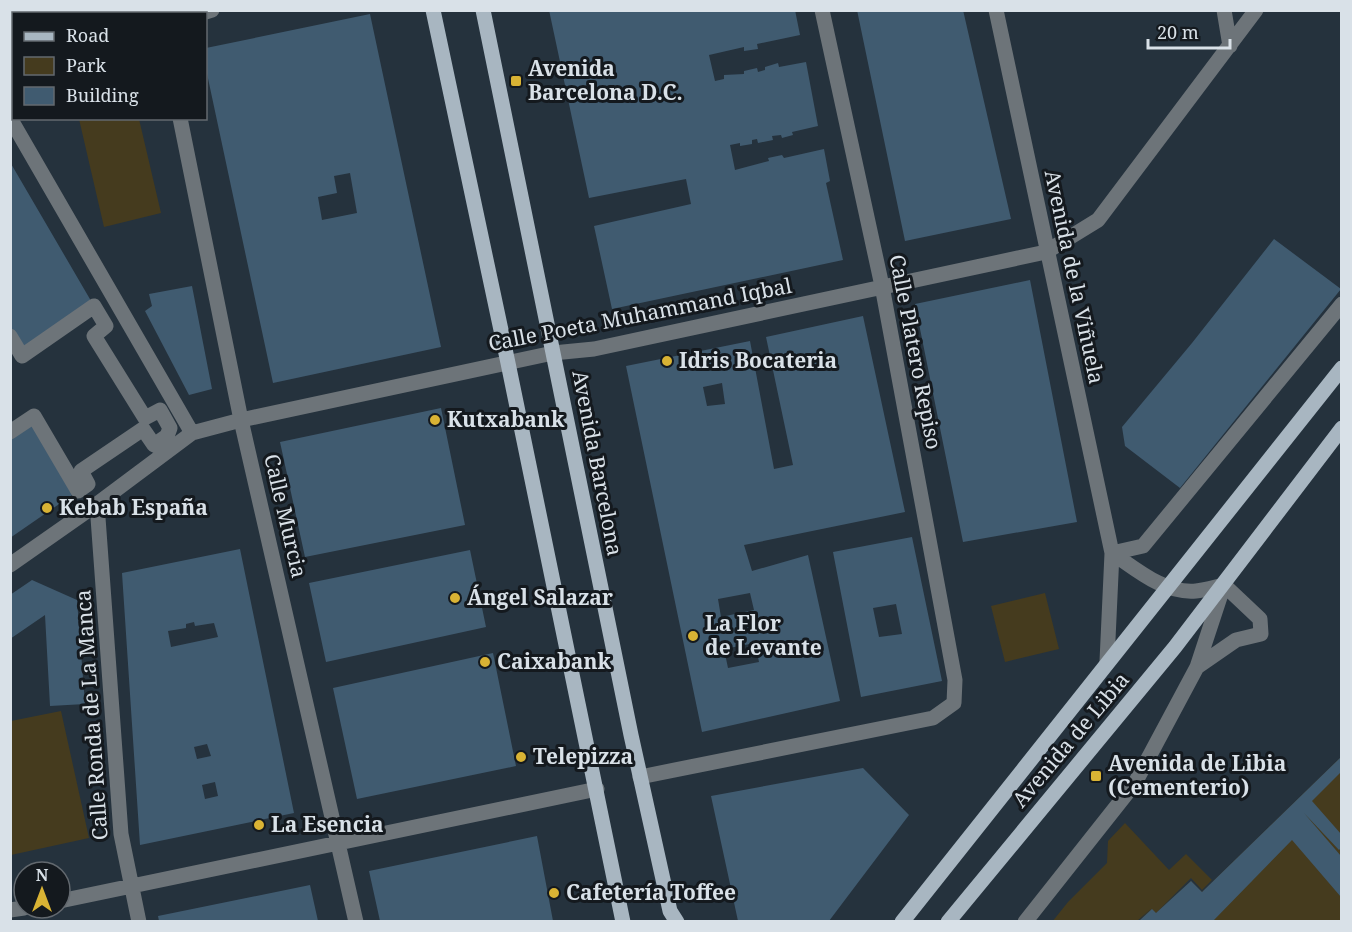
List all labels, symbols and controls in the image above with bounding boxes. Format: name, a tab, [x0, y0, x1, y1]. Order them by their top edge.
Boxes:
legend	[12, 12, 207, 120]
scale bar	[1148, 12, 1230, 50]
text: 20 m	[1157, 20, 1199, 44]
text: Road	[66, 23, 109, 47]
text: Park	[66, 53, 106, 77]
place label: Avenida Barcelona D.C.	[528, 54, 683, 106]
marker: Avenida Barcelona D.C.	[509, 74, 523, 88]
text: Building	[66, 83, 139, 107]
street label: Avenida de la Viñuela	[1039, 167, 1111, 386]
street label: Calle Platero Repiso	[883, 252, 949, 452]
street label: Calle Poeta Muhammand Iqbal	[486, 271, 794, 357]
place label: Idris Bocateria	[679, 346, 837, 374]
marker: Idris Bocateria	[660, 354, 674, 368]
street label: Avenida Barcelona	[566, 368, 630, 558]
place label: Kutxabank	[447, 405, 565, 433]
marker: Kutxabank	[428, 413, 442, 427]
street label: Calle Murcia	[258, 451, 314, 580]
place label: Kebab España	[59, 493, 208, 521]
marker: Kebab España	[40, 501, 54, 515]
place label: Ángel Salazar	[467, 583, 613, 611]
street label: Calle Ronda de La Manca	[68, 589, 114, 841]
marker: Ángel Salazar	[448, 591, 462, 605]
place label: La Flor de Levante	[705, 609, 822, 661]
marker: La Flor de Levante	[686, 629, 700, 643]
place label: Caixabank	[497, 647, 611, 675]
marker: Caixabank	[478, 655, 492, 669]
street label: Avenida de Libia	[1005, 666, 1135, 813]
place label: Telepizza	[533, 742, 633, 770]
place label: Avenida de Libia (Cementerio)	[1108, 749, 1286, 801]
marker: Telepizza	[514, 750, 528, 764]
marker: Avenida de Libia (Cementerio)	[1089, 769, 1103, 783]
place label: La Esencia	[271, 810, 384, 838]
marker: La Esencia	[252, 818, 266, 832]
north arrow	[12, 860, 72, 920]
text: N	[36, 864, 49, 886]
place label: Cafetería Toffee	[566, 878, 736, 906]
marker: Cafetería Toffee	[547, 886, 561, 900]

